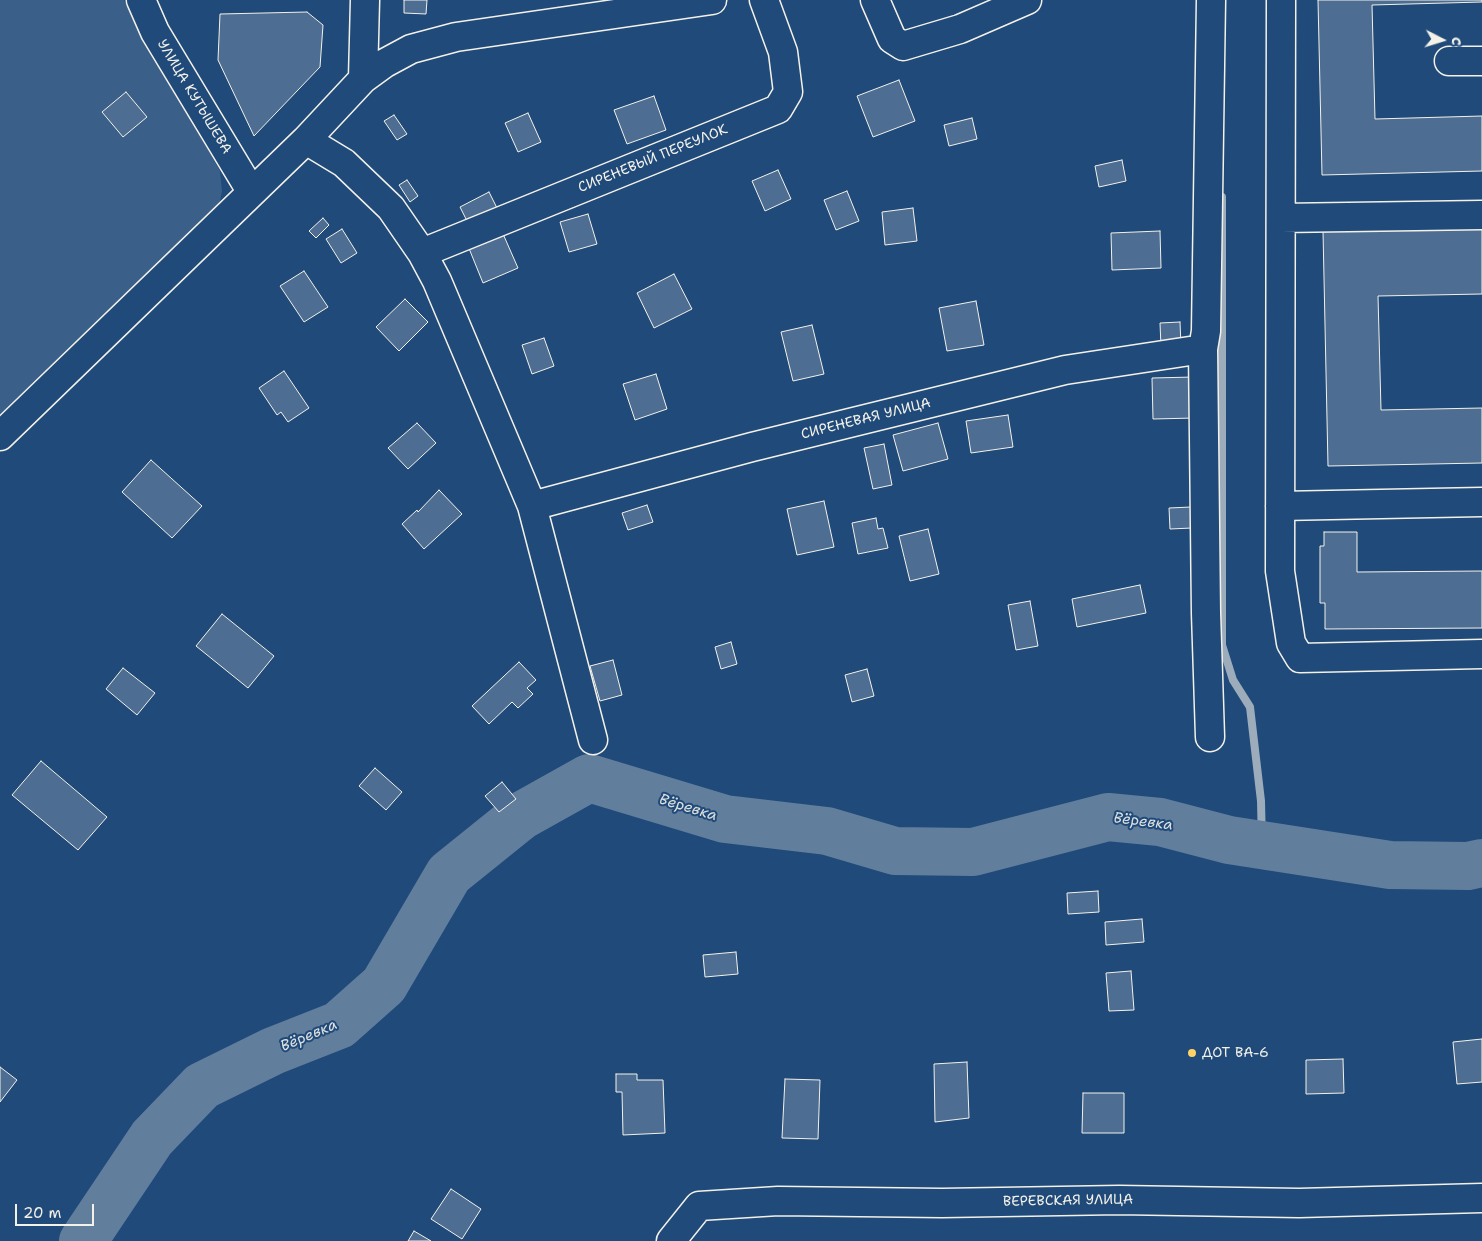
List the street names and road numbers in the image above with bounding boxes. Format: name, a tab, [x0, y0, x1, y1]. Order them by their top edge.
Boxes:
street label: УЛИЦА КУТЫШЕВА	[153, 37, 235, 157]
street label: СИРЕНЕВЫЙ ПЕРЕУЛОК	[576, 121, 730, 197]
street label: СИРЕНЕВАЯ УЛИЦА	[799, 395, 933, 443]
street label: ВЕРЕВСКАЯ УЛИЦА	[1003, 1191, 1133, 1211]

